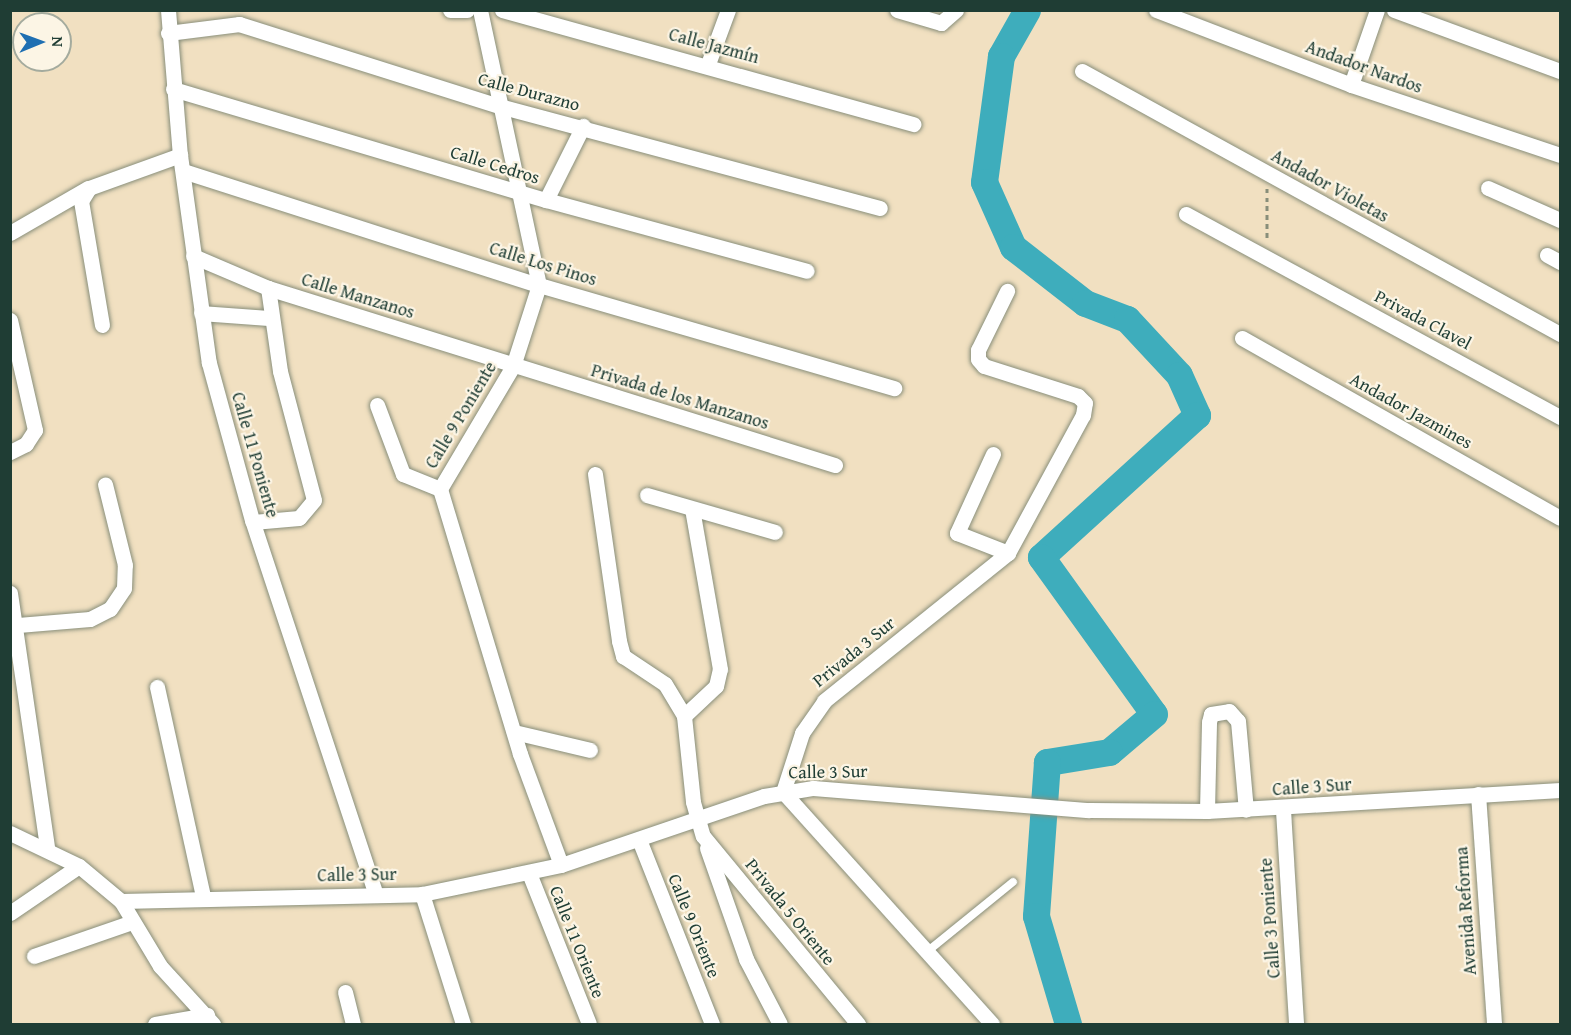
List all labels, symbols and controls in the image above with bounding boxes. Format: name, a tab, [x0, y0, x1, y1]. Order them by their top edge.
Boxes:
north arrow	[12, 12, 72, 72]
street label: Calle Jazmín	[666, 24, 762, 68]
text: N	[46, 36, 70, 47]
street label: Andador Nardos	[1303, 36, 1425, 98]
street label: Calle Durazno	[476, 68, 582, 116]
street label: Calle Cedros	[448, 141, 542, 189]
street label: Andador Violetas	[1268, 145, 1392, 227]
street label: Calle Los Pinos	[487, 237, 599, 291]
street label: Calle Manzanos	[299, 269, 417, 323]
street label: Privada Clavel	[1371, 285, 1475, 355]
street label: Calle 9 Poniente	[421, 358, 501, 472]
street label: Privada de los Manzanos	[588, 360, 772, 434]
street label: Andador Jazmines	[1346, 368, 1476, 454]
street label: Calle 11 Poniente	[227, 390, 283, 520]
street label: Privada 3 Sur	[808, 612, 900, 692]
street label: Calle 3 Sur	[788, 761, 868, 783]
street label: Calle 3 Sur	[1272, 773, 1352, 801]
street label: Avenida Reforma	[1451, 846, 1481, 976]
street label: Privada 5 Oriente	[740, 854, 840, 970]
street label: Calle 3 Poniente	[1255, 857, 1285, 979]
street label: Calle 3 Sur	[317, 864, 397, 886]
street label: Calle 9 Oriente	[663, 871, 725, 981]
street label: Calle 11 Oriente	[545, 883, 609, 1001]

